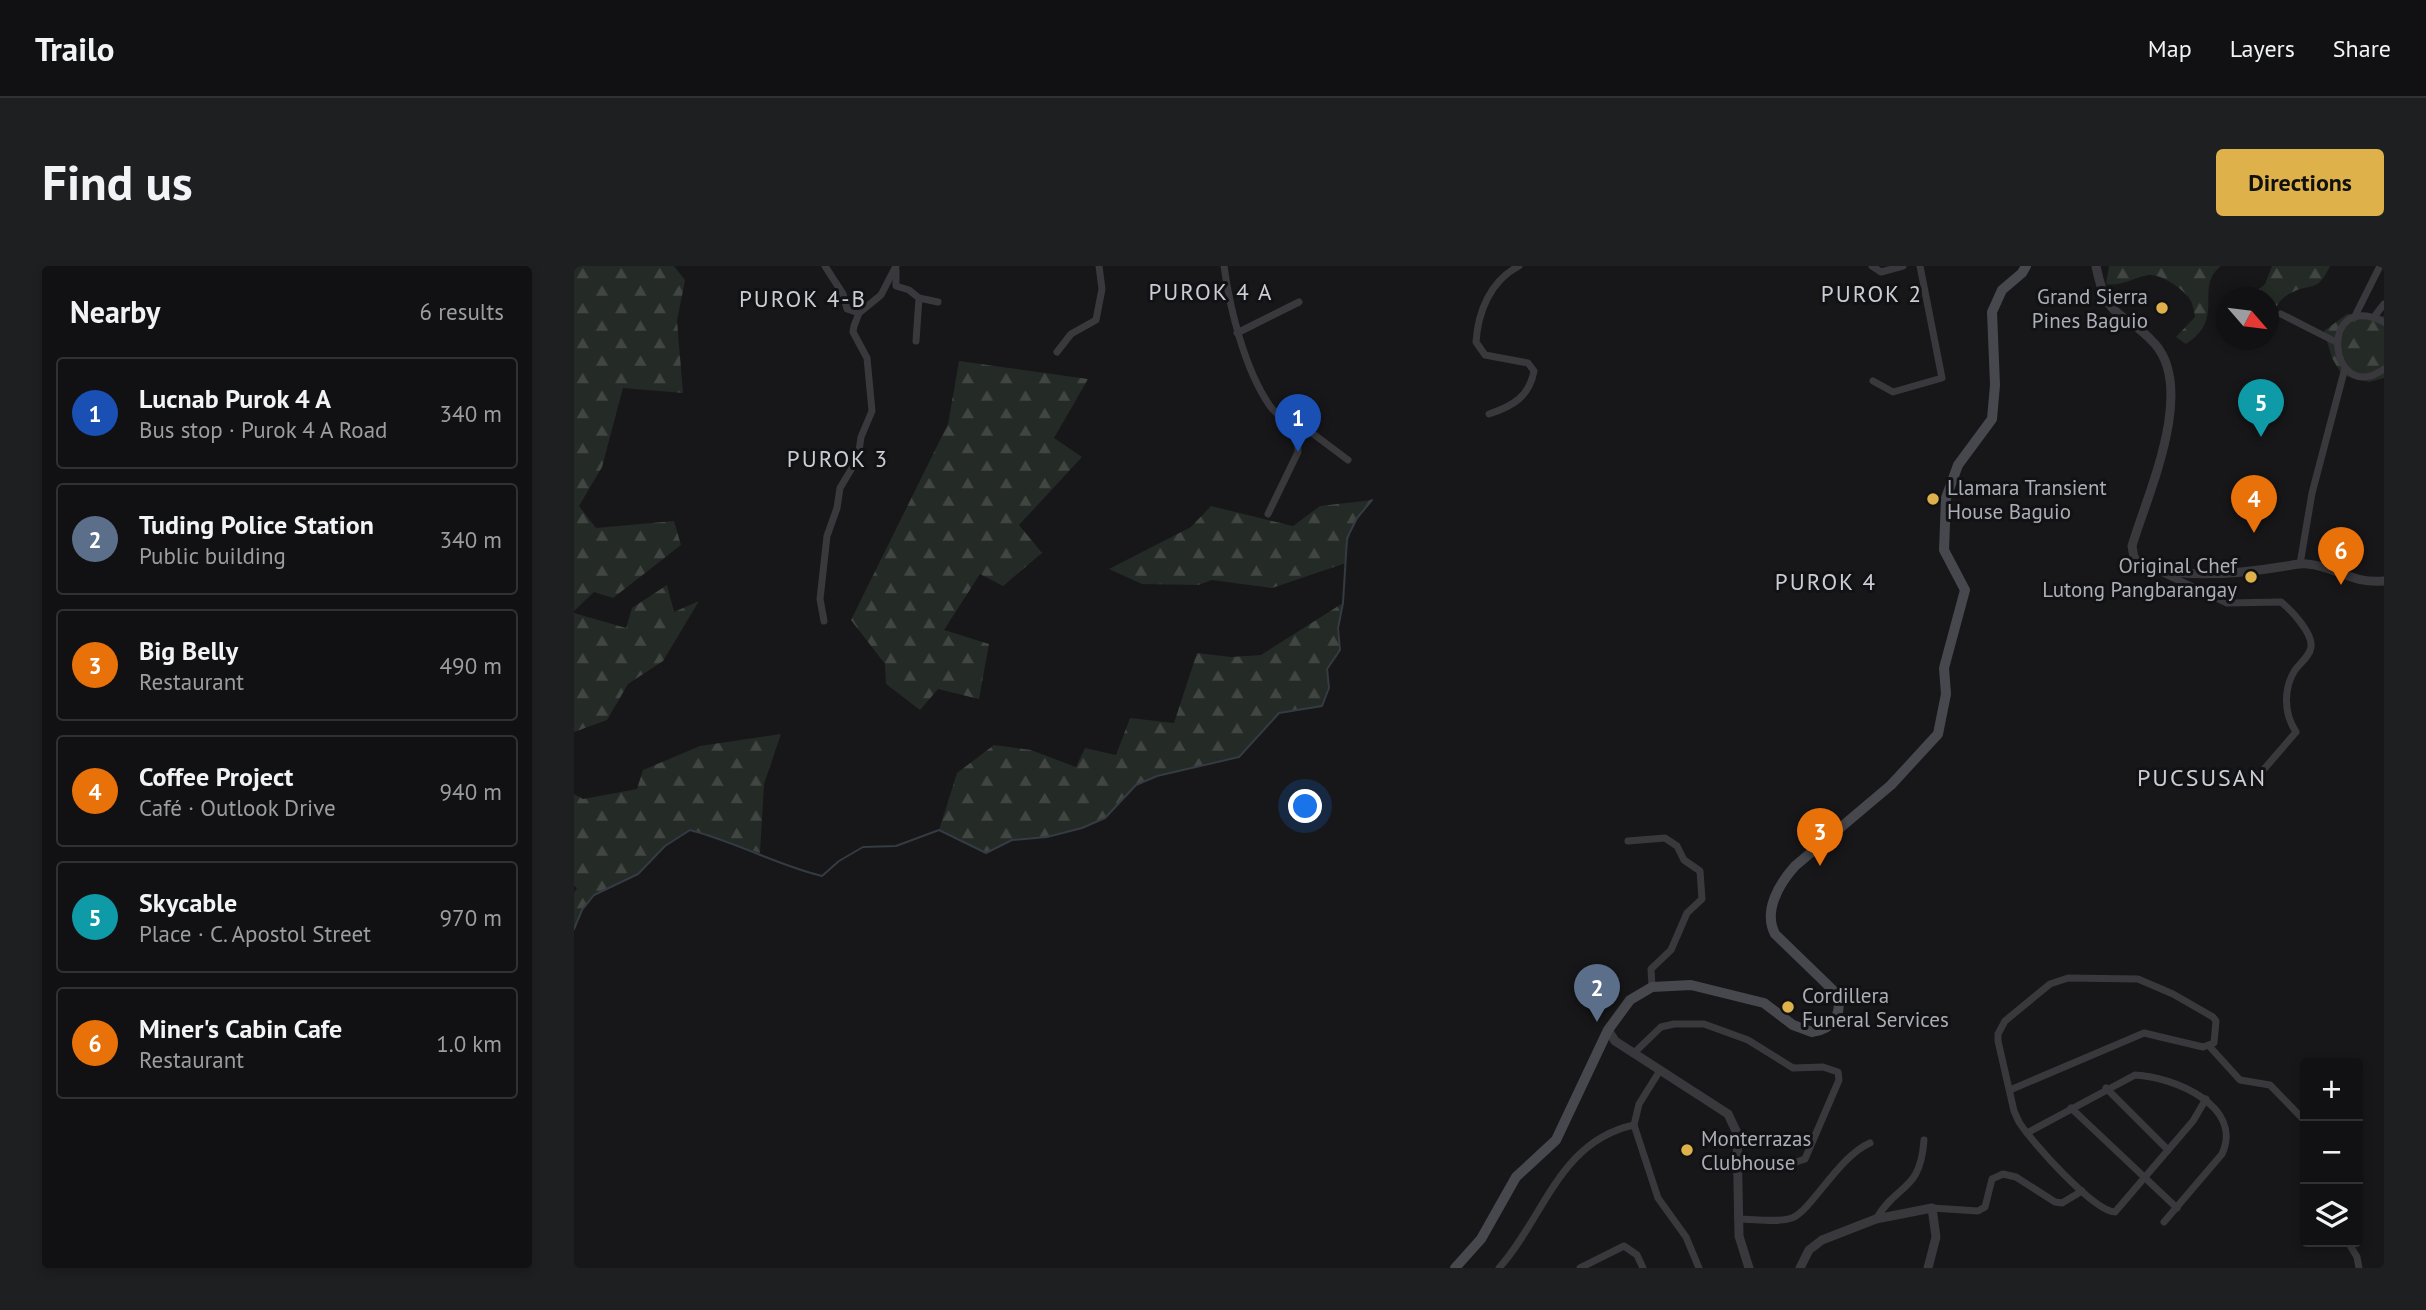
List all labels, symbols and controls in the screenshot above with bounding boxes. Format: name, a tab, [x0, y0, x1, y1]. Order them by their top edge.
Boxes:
text: Trailo	[35, 27, 115, 70]
text: Map	[2148, 33, 2192, 64]
text: Layers	[2230, 33, 2295, 64]
text: Share	[2333, 33, 2391, 64]
button: Directions	[2216, 149, 2384, 216]
text: Find us	[42, 150, 193, 214]
district label: PUROK 4 A	[1148, 277, 1274, 306]
district label: PUROK 2	[1821, 279, 1923, 308]
place label: Grand Sierra Pines Baguio	[2032, 283, 2148, 334]
district label: PUROK 4-B	[739, 284, 867, 313]
north arrow	[2216, 287, 2279, 350]
text: Nearby	[70, 292, 160, 331]
text: 6 results	[420, 297, 504, 326]
marker: Grand Sierra Pines Baguio	[2154, 300, 2170, 316]
pin: 5	[2238, 379, 2284, 437]
text: Lucnab Purok 4 A	[139, 382, 331, 415]
pin: 1	[1275, 394, 1321, 452]
text: 1	[88, 399, 102, 428]
text: 340 m	[440, 399, 502, 428]
text: Bus stop · Purok 4 A Road	[139, 415, 387, 444]
district label: PUROK 3	[787, 444, 889, 473]
place label: Llamara Transient House Baguio	[1947, 474, 2107, 525]
pin: 4	[2231, 475, 2277, 533]
marker: Llamara Transient House Baguio	[1925, 491, 1941, 507]
text: Tuding Police Station	[139, 508, 374, 541]
text: 2	[88, 525, 102, 554]
text: 340 m	[440, 525, 502, 554]
pin: 6	[2318, 527, 2364, 585]
text: Public building	[139, 541, 286, 570]
place label: Original Chef Lutong Pangbarangay	[2042, 552, 2238, 603]
district label: PUROK 4	[1775, 567, 1877, 596]
marker: Original Chef Lutong Pangbarangay	[2243, 569, 2259, 585]
text: Big Belly	[139, 634, 238, 667]
text: 3	[88, 651, 102, 680]
text: 490 m	[440, 651, 502, 680]
text: Restaurant	[139, 667, 244, 696]
text: Coffee Project	[139, 760, 293, 793]
district label: PUCSUSAN	[2137, 762, 2267, 793]
text: 4	[88, 777, 102, 806]
text: 940 m	[440, 777, 502, 806]
your location	[1288, 789, 1322, 823]
text: Café · Outlook Drive	[139, 793, 336, 822]
pin: 3	[1797, 808, 1843, 866]
text: Skycable	[139, 886, 237, 919]
text: 5	[88, 903, 102, 932]
text: 970 m	[440, 903, 502, 932]
text: Place · C. Apostol Street	[139, 919, 371, 948]
pin: 2	[1574, 964, 1620, 1022]
place label: Cordillera Funeral Services	[1802, 982, 1949, 1033]
marker: Cordillera Funeral Services	[1780, 999, 1796, 1015]
text: Miner's Cabin Cafe	[139, 1012, 342, 1045]
text: 6	[88, 1029, 102, 1058]
text: 1.0 km	[436, 1029, 502, 1058]
text: Restaurant	[139, 1045, 244, 1074]
map controls	[2300, 1058, 2363, 1247]
button: +	[2300, 1058, 2363, 1121]
button: −	[2300, 1121, 2363, 1184]
place label: Monterrazas Clubhouse	[1701, 1125, 1811, 1176]
marker: Monterrazas Clubhouse	[1679, 1142, 1695, 1158]
button: layers	[2300, 1184, 2363, 1247]

